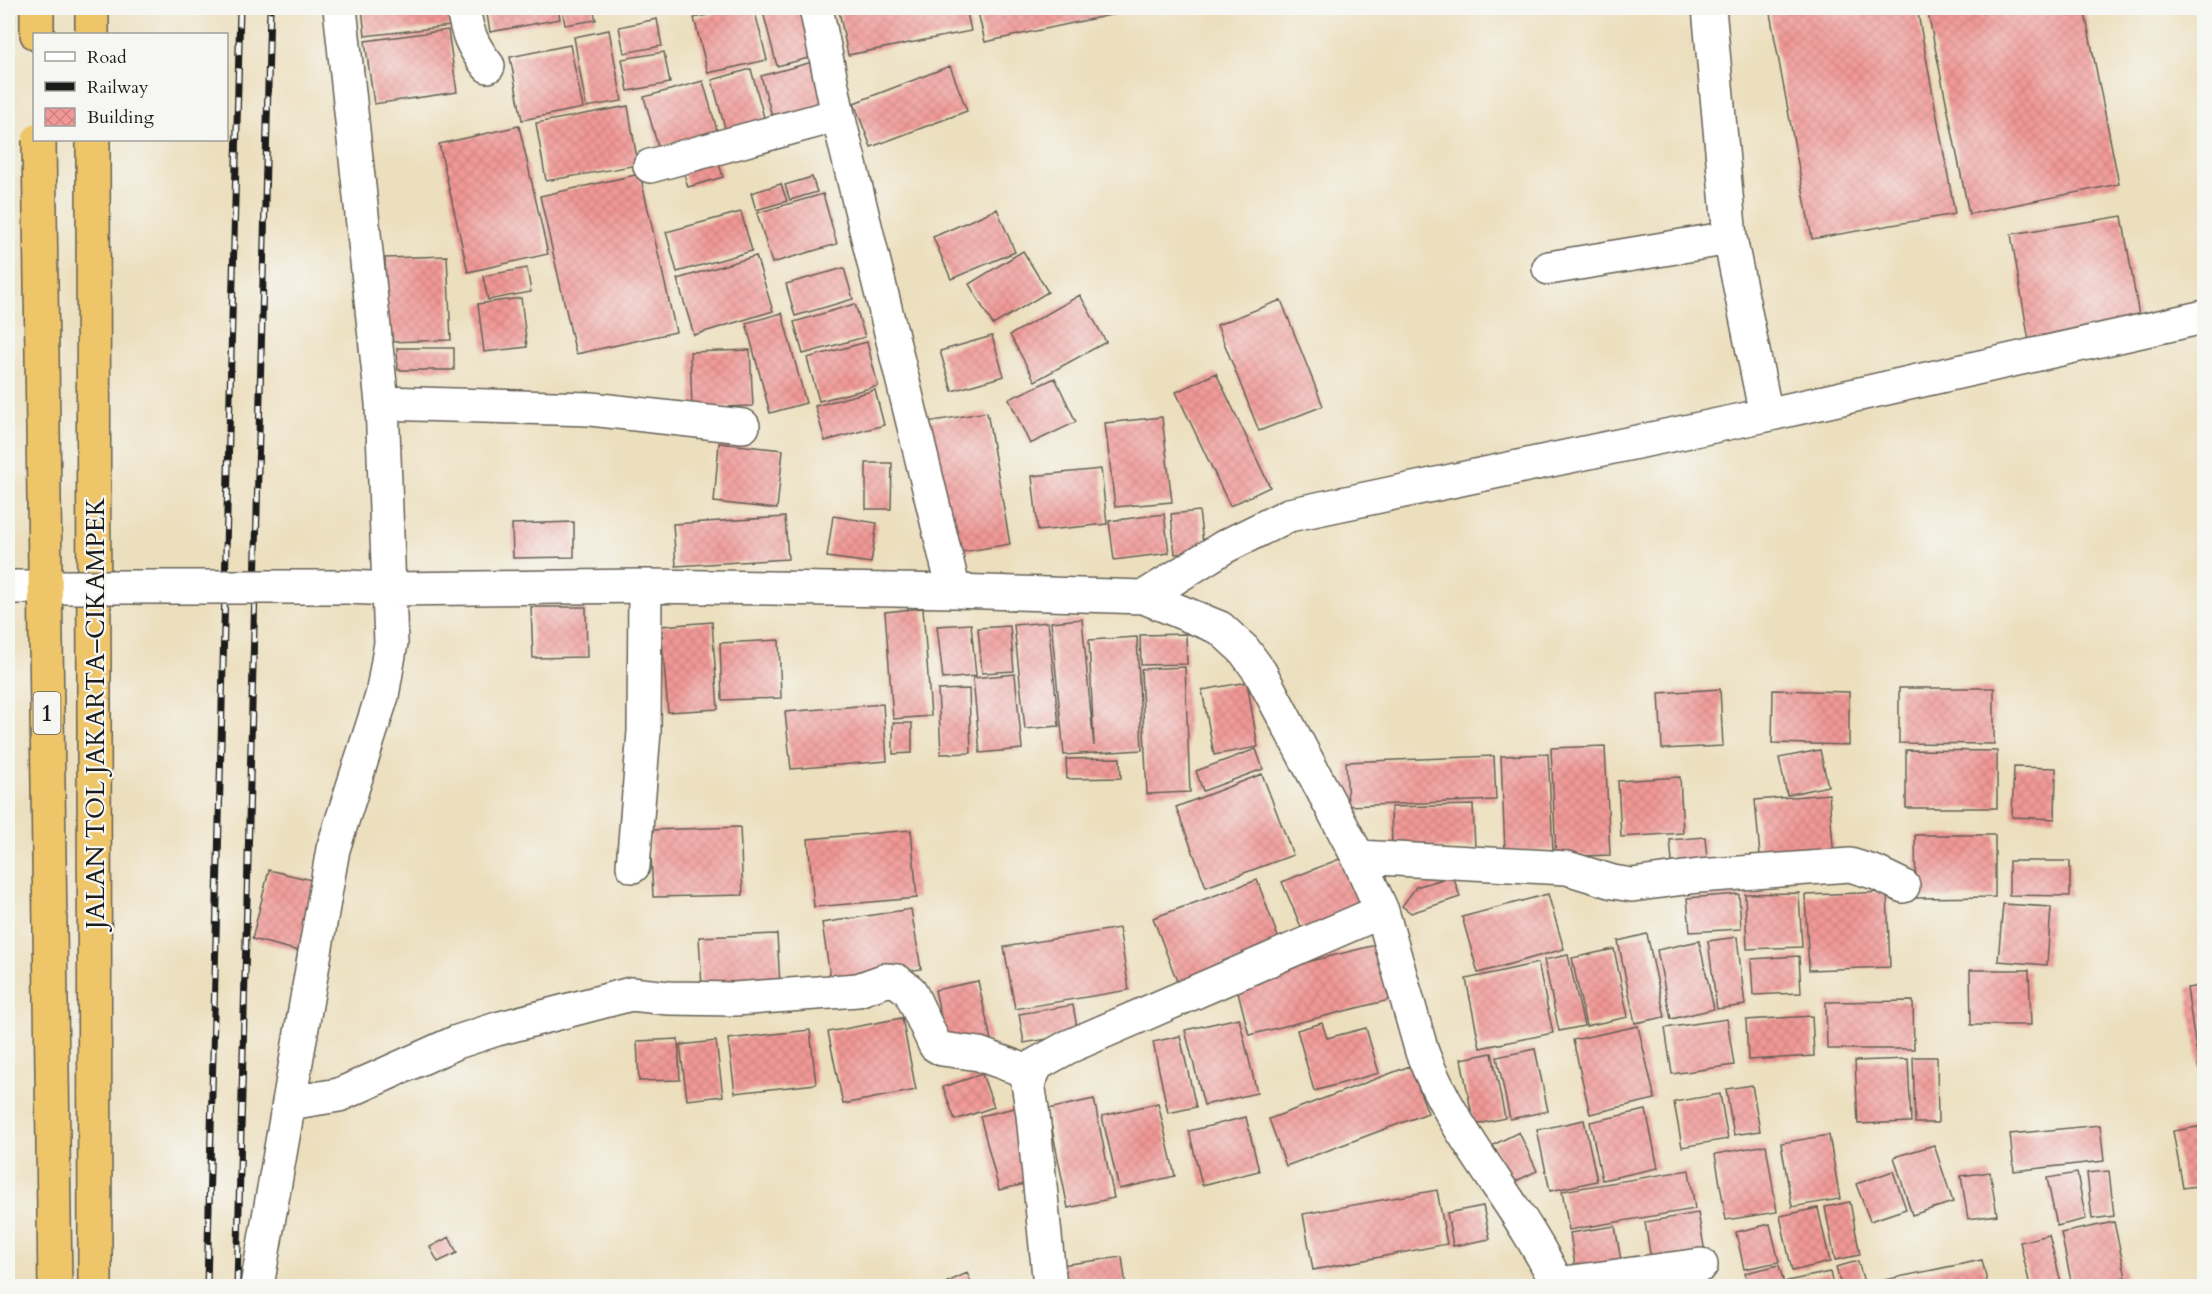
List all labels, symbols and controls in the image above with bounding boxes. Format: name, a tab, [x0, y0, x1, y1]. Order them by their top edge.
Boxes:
legend	[33, 33, 228, 141]
text: Road	[87, 45, 127, 70]
text: Railway	[87, 75, 149, 100]
text: Building	[87, 105, 155, 130]
street label: JALAN TOL JAKARTA–CIKAMPEK	[78, 496, 113, 933]
road number: 1	[34, 692, 60, 734]

